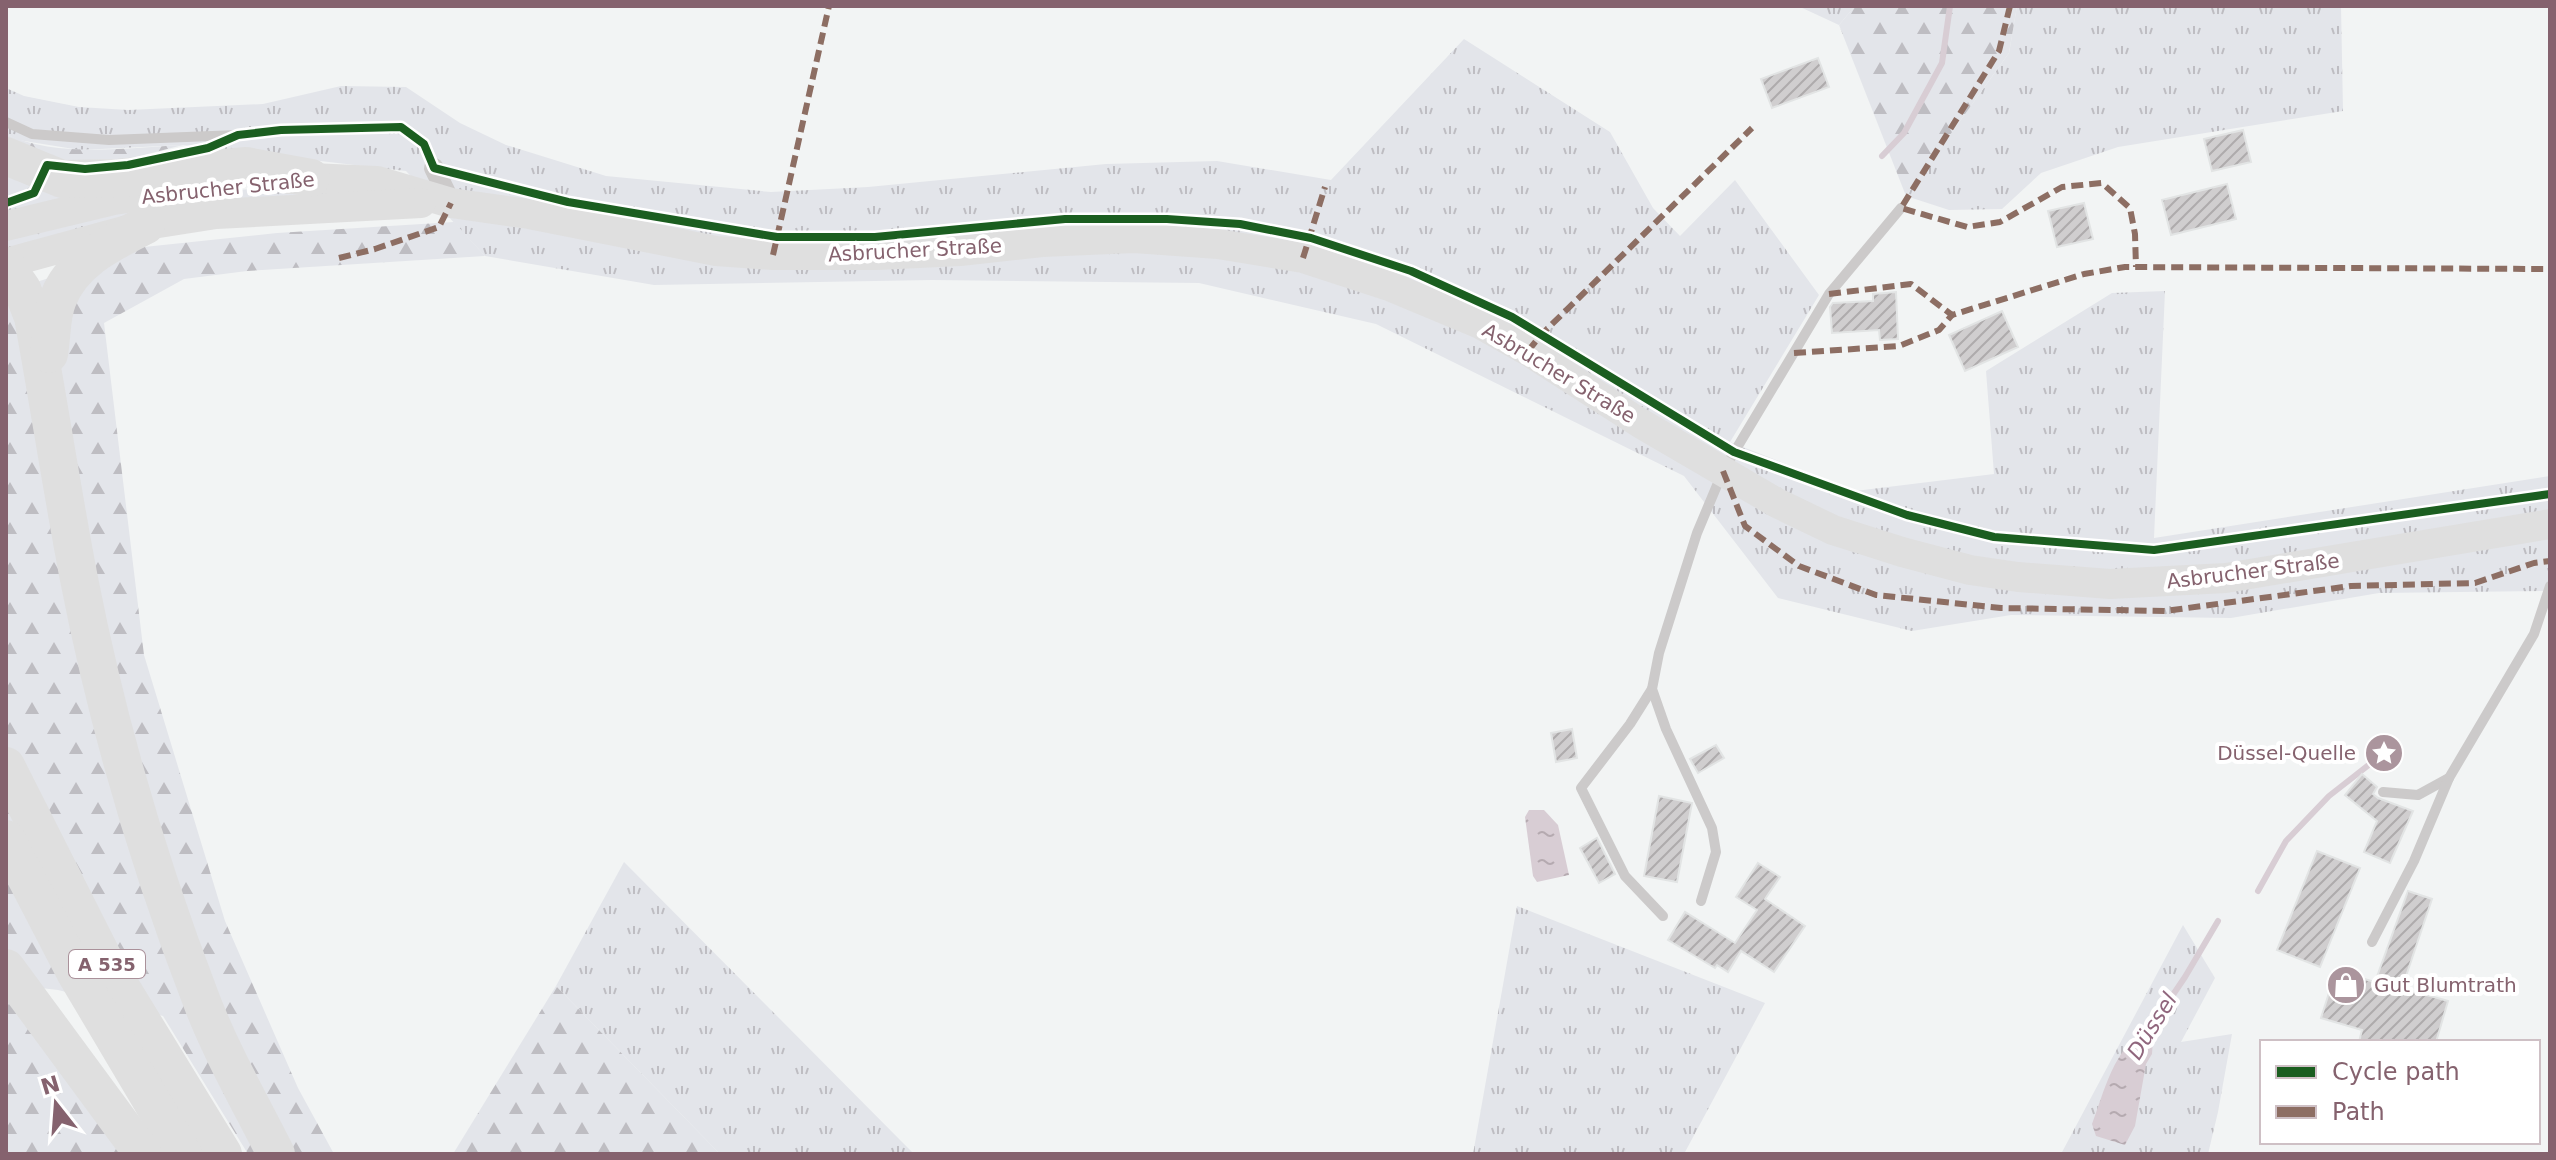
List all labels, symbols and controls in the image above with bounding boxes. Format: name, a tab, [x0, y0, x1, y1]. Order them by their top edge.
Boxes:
street label: Asbrucher Straße	[140, 167, 316, 209]
street label: Asbrucher Straße	[827, 233, 1003, 267]
street label: Asbrucher Straße	[1478, 318, 1640, 428]
street label: Asbrucher Straße	[2165, 548, 2341, 594]
place icon: Düssel-Quelle	[2363, 732, 2405, 774]
place label: Düssel-Quelle	[2217, 741, 2356, 765]
road number: A 535	[69, 950, 145, 978]
shop icon: Gut Blumtrath	[2325, 964, 2367, 1006]
place label: Gut Blumtrath	[2374, 973, 2517, 997]
water label: Düssel	[2122, 988, 2182, 1064]
legend	[2260, 1040, 2540, 1144]
text: Cycle path	[2332, 1058, 2460, 1086]
north arrow	[16, 1064, 96, 1144]
text: N	[38, 1071, 63, 1100]
text: Path	[2332, 1098, 2385, 1126]

